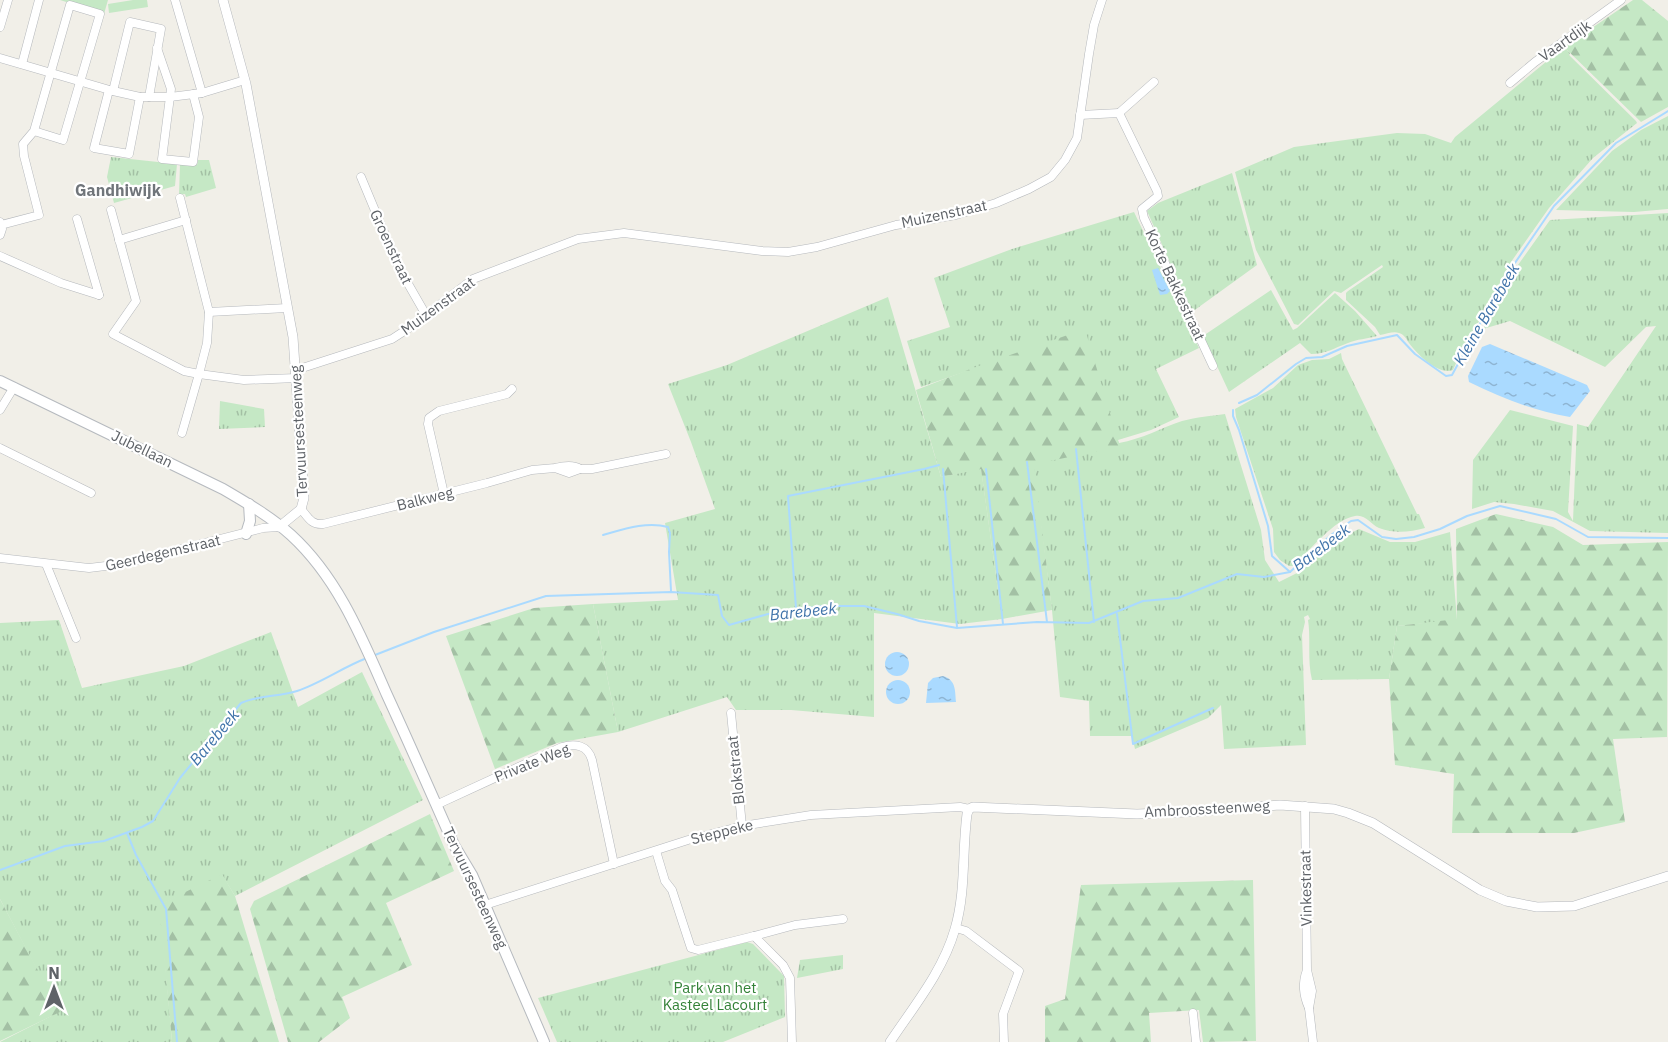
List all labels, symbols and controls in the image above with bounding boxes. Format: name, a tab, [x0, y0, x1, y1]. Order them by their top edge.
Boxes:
street label: Vaartdijk	[1535, 16, 1595, 65]
district label: Gandhiwijk	[75, 180, 162, 200]
street label: Muizenstraat	[899, 195, 989, 232]
street label: Groenstraat	[366, 206, 417, 287]
street label: Korte Bakkestraat	[1141, 226, 1210, 344]
water label: Kleine Barebeek	[1449, 259, 1524, 369]
street label: Muizenstraat	[397, 272, 479, 339]
street label: Tervuursesteenweg	[286, 365, 311, 497]
street label: Jubellaan	[109, 426, 176, 471]
street label: Balkweg	[395, 482, 455, 515]
water label: Barebeek	[1288, 518, 1354, 575]
street label: Geerdegemstraat	[103, 530, 222, 575]
water label: Barebeek	[769, 597, 838, 624]
water label: Barebeek	[185, 704, 244, 769]
street label: Blokstraat	[722, 735, 749, 805]
street label: Private Weg	[491, 739, 572, 786]
street label: Ambroossteenweg	[1144, 796, 1270, 821]
street label: Steppeke	[689, 815, 755, 848]
street label: Tervuursesteenweg	[439, 824, 512, 952]
street label: Vinkestraat	[1295, 850, 1316, 926]
north arrow	[24, 958, 84, 1018]
text: N	[48, 963, 60, 983]
park label: Park van het Kasteel Lacourt	[663, 978, 767, 1014]

